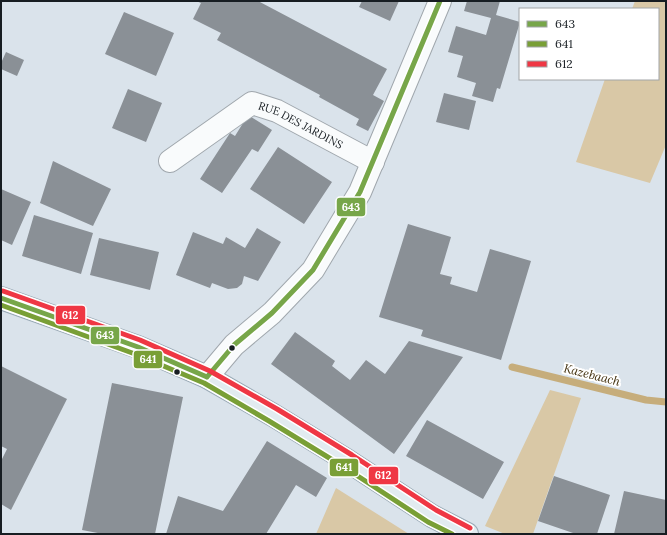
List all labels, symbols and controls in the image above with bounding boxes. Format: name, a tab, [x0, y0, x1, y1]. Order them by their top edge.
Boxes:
legend	[519, 8, 659, 80]
text: 643	[555, 16, 575, 31]
text: 641	[555, 36, 573, 51]
text: 612	[555, 56, 573, 71]
street label: RUE DES JARDINS	[257, 98, 345, 152]
line badge: 643	[336, 197, 366, 217]
text: 643	[342, 200, 360, 214]
line badge: 612	[55, 305, 86, 325]
text: 612	[62, 308, 78, 322]
line badge: 643	[90, 326, 120, 345]
text: 643	[96, 328, 114, 342]
unlabelled marker	[227, 343, 237, 353]
line badge: 641	[133, 350, 163, 369]
text: 641	[140, 352, 157, 366]
water label: Kazebaach	[562, 360, 622, 389]
unlabelled marker	[172, 367, 182, 377]
line badge: 641	[329, 458, 359, 477]
text: 641	[336, 460, 353, 474]
line badge: 612	[368, 466, 399, 485]
text: 612	[375, 468, 391, 482]

